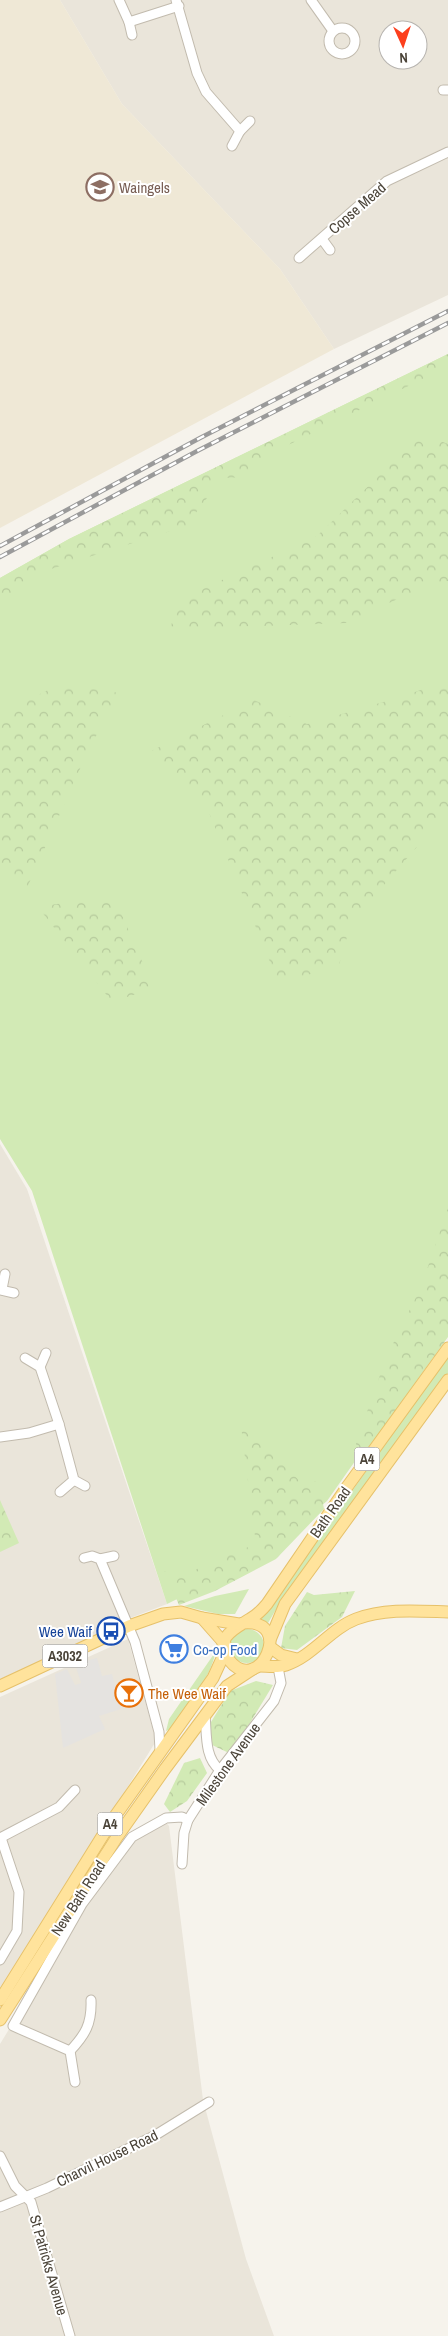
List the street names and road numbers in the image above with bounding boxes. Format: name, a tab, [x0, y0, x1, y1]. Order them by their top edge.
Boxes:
street label: Copse Mead	[324, 177, 390, 239]
road number: A4	[354, 1448, 380, 1470]
street label: Bath Road	[305, 1482, 355, 1542]
road number: A3032	[42, 1644, 88, 1668]
street label: Milestone Avenue	[191, 1718, 265, 1810]
road number: A4	[98, 1812, 122, 1836]
street label: New Bath Road	[46, 1856, 110, 1940]
street label: Charvil House Road	[53, 2124, 161, 2192]
street label: St Patricks Avenue	[25, 2212, 73, 2318]

